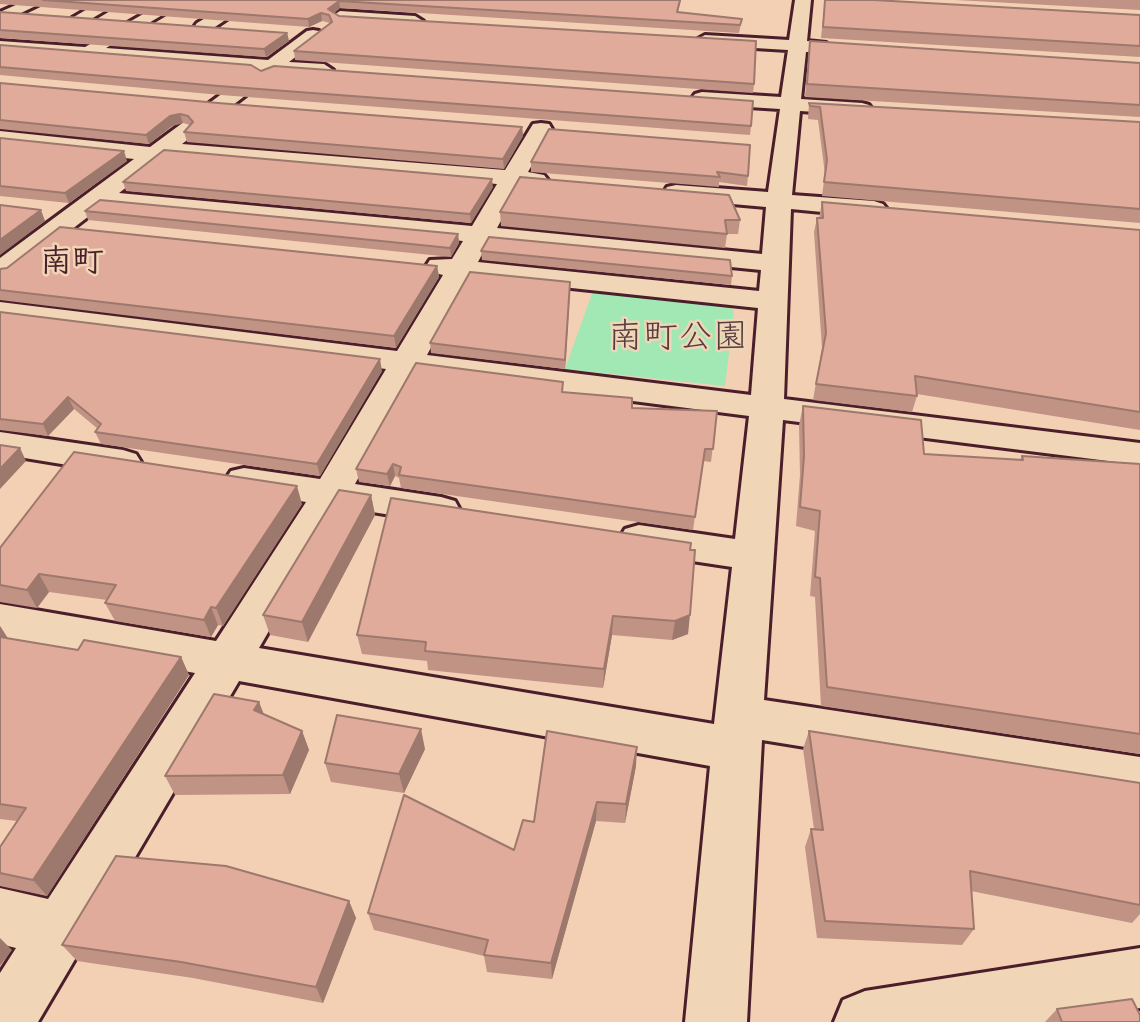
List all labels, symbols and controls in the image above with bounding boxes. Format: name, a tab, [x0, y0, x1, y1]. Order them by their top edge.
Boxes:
district label: 南町	[40, 244, 104, 282]
park label: 南町公園	[608, 317, 748, 359]

